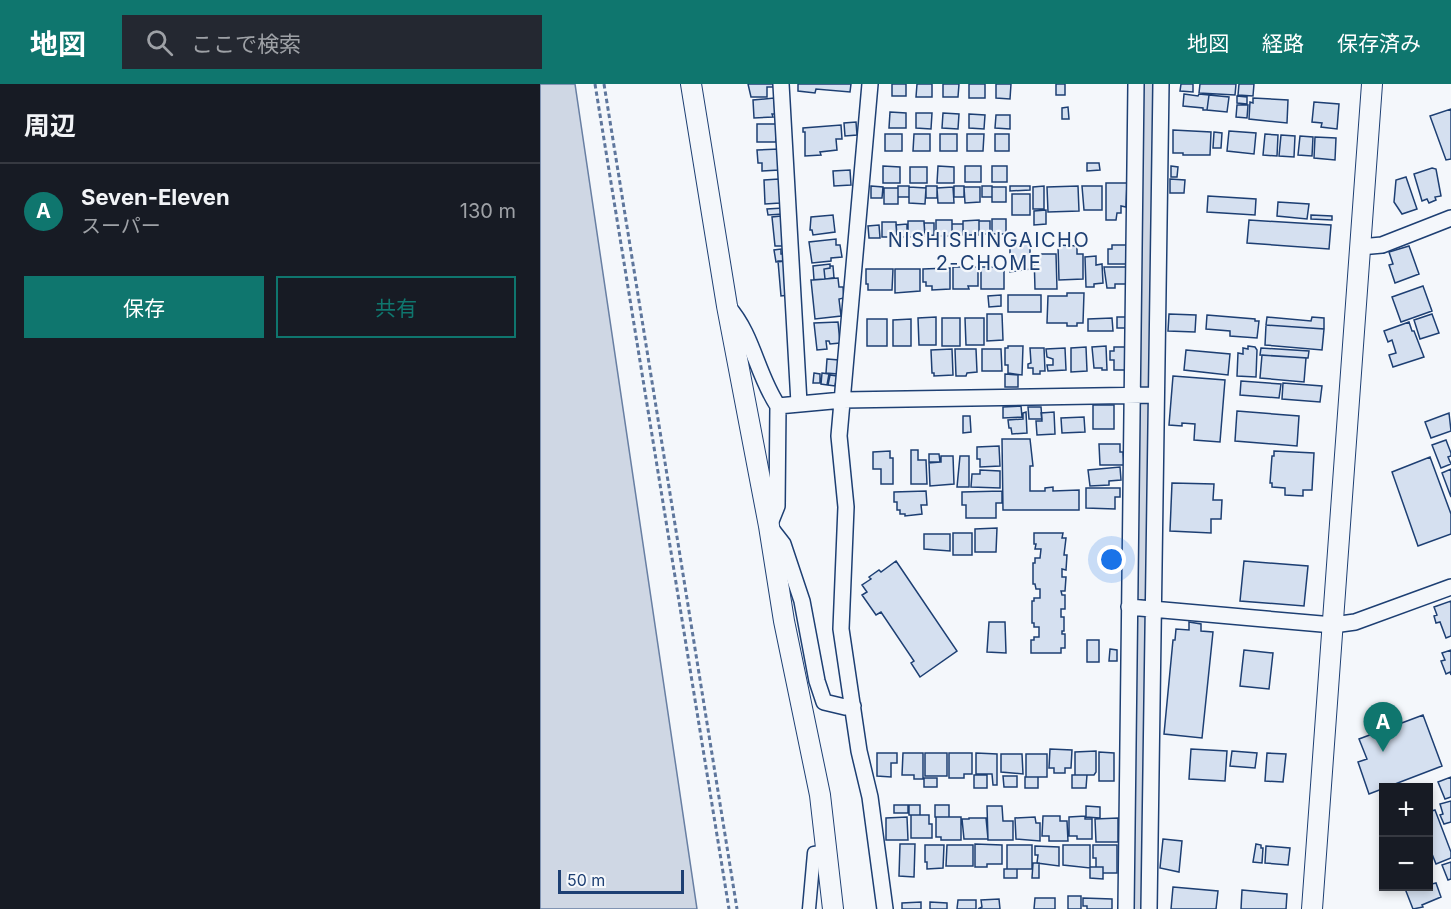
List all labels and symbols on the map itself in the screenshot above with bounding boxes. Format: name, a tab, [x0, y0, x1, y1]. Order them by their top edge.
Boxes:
district label: NISHISHINGAICHO 2-CHOME	[888, 228, 1090, 275]
your location	[1097, 545, 1126, 574]
pin: A	[1364, 702, 1402, 752]
scale bar	[558, 867, 684, 894]

